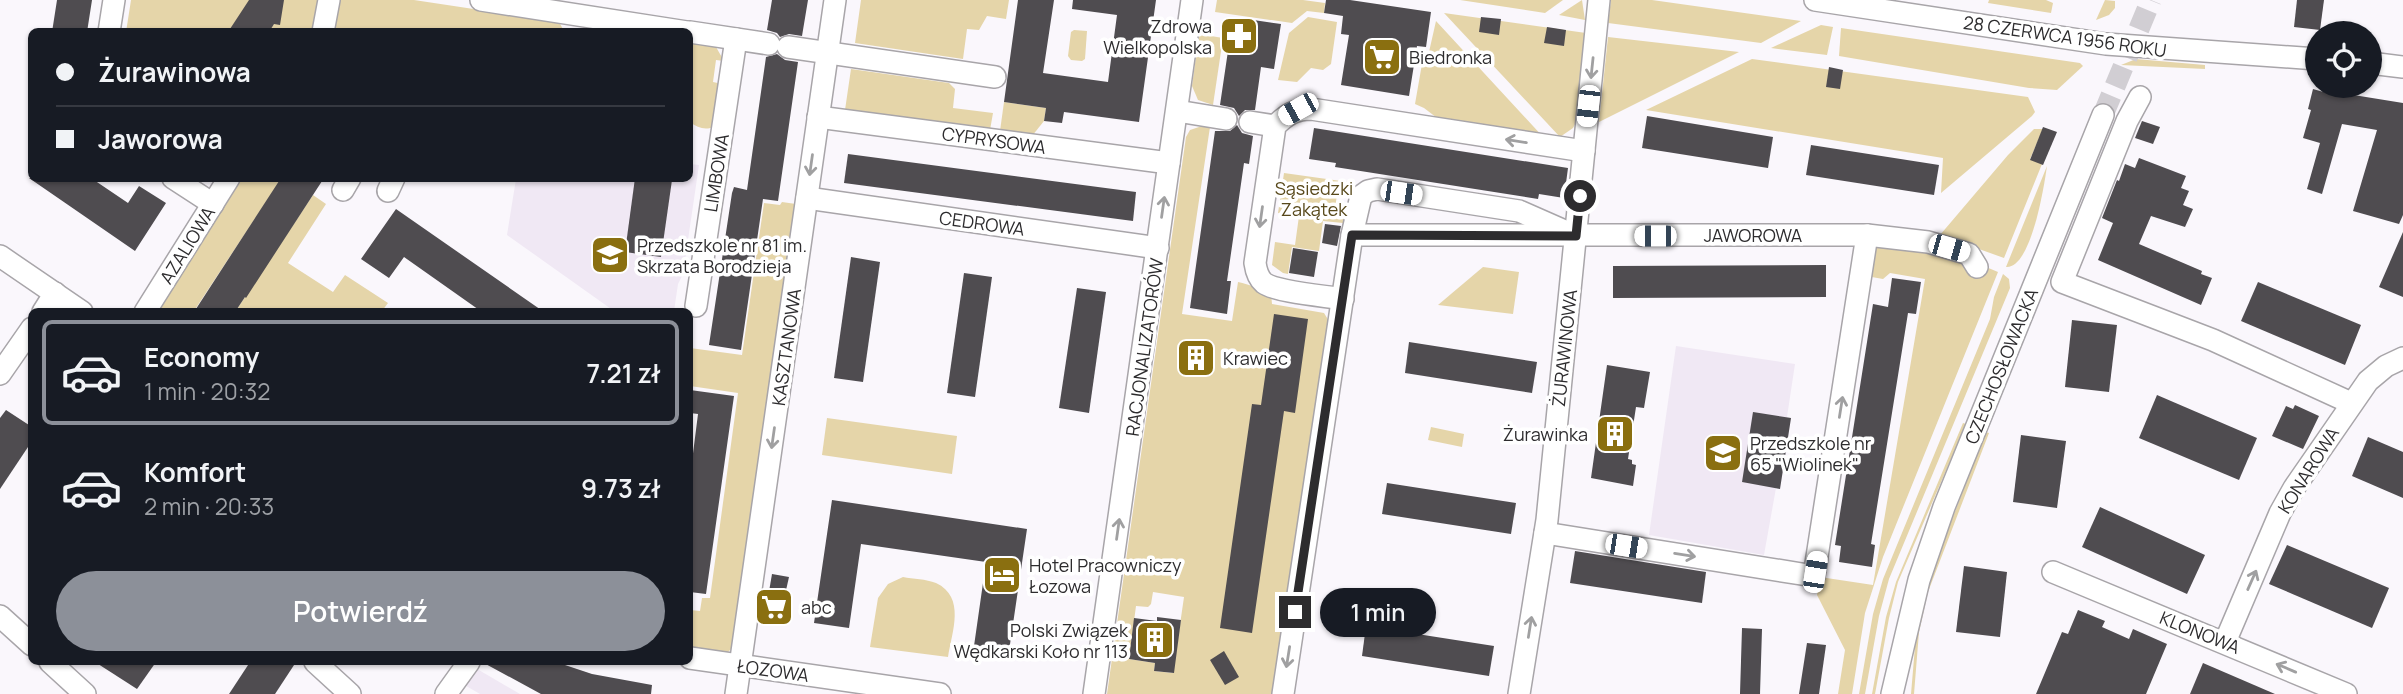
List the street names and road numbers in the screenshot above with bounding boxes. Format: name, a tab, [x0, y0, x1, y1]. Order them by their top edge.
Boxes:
street label: 28 CZERWCA 1956 ROKU	[1962, 10, 2168, 62]
street label: CYPRYSOWA	[941, 121, 1048, 159]
street label: LIMBOWA	[698, 132, 734, 214]
street label: AZALIOWA	[154, 201, 220, 288]
street label: CEDROWA	[938, 205, 1027, 241]
street label: JAWOROWA	[1704, 223, 1803, 247]
street label: RACJONALIZATORÓW	[1120, 256, 1168, 438]
street label: CZECHOSŁOWACKA	[1959, 284, 2043, 447]
street label: KASZTANOWA	[766, 286, 806, 407]
street label: ŻURAWINOWA	[1546, 287, 1582, 408]
street label: KONAROWA	[2272, 422, 2344, 518]
street label: KLONOWA	[2156, 605, 2244, 659]
street label: ŁOZOWA	[735, 653, 811, 687]

